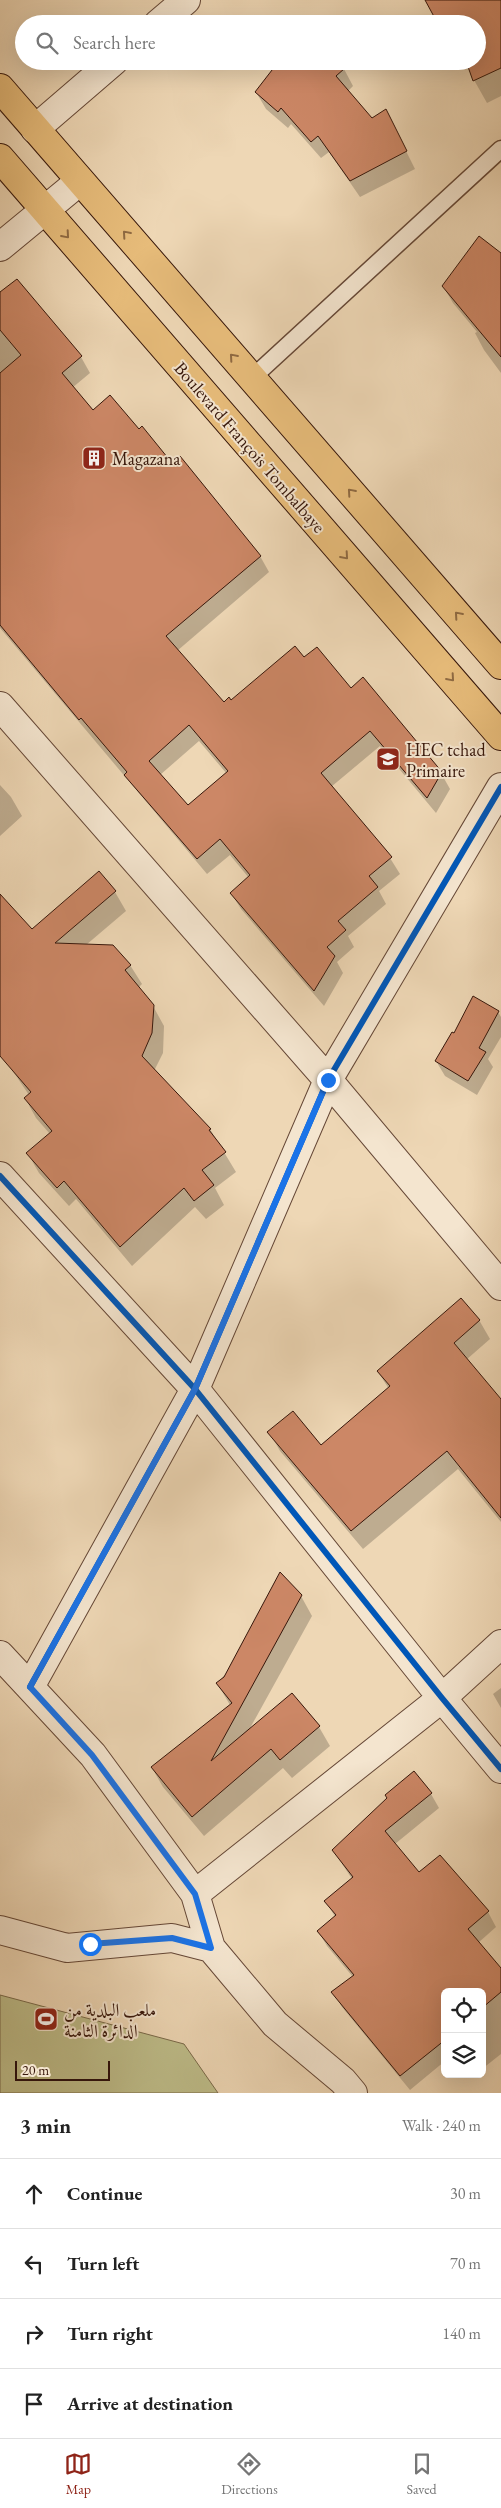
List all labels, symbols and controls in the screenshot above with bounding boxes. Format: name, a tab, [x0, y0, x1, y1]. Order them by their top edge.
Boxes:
search box	[15, 15, 486, 70]
icon: search	[33, 29, 61, 57]
text: Search here	[73, 30, 155, 55]
one-way arrow	[60, 229, 68, 238]
one-way arrow	[123, 231, 132, 240]
one-way arrow	[230, 353, 239, 362]
street label: Boulevard François Tombalbaye	[169, 357, 331, 537]
building icon: Magazana	[81, 445, 107, 471]
place label: Magazana	[112, 447, 181, 470]
one-way arrow	[348, 489, 357, 498]
one-way arrow	[339, 550, 348, 559]
one-way arrow	[455, 612, 463, 621]
one-way arrow	[445, 673, 454, 682]
place label: HEC tchad Primaire	[406, 738, 487, 782]
school or university icon: HEC tchad Primaire	[375, 746, 401, 772]
route end	[317, 1069, 340, 1092]
route start	[79, 1933, 102, 1956]
map controls	[441, 1988, 486, 2078]
button: locate	[441, 1988, 486, 2033]
place label: ملعب البلدية من الدائرة الثامنة	[64, 1998, 156, 2042]
sports icon: ملعب البلدية من الدائرة الثامنة	[33, 2006, 59, 2032]
button: layers	[441, 2033, 486, 2078]
scale bar	[15, 2058, 110, 2081]
text: 20 m	[22, 2061, 49, 2079]
text: 3 min	[20, 2112, 71, 2139]
text: Walk · 240 m	[402, 2115, 481, 2136]
icon: ahead	[20, 2180, 48, 2208]
text: Continue	[67, 2181, 142, 2206]
text: 30 m	[450, 2183, 481, 2204]
icon: left	[20, 2250, 48, 2278]
text: Turn left	[67, 2251, 139, 2276]
text: 70 m	[450, 2253, 481, 2274]
icon: right	[20, 2320, 48, 2348]
text: Turn right	[67, 2321, 153, 2346]
text: 140 m	[442, 2323, 481, 2344]
icon: arrive	[20, 2390, 48, 2418]
text: Arrive at destination	[67, 2391, 233, 2416]
tab: Map	[64, 2450, 92, 2498]
tab: Directions	[221, 2450, 278, 2498]
tab: Saved	[407, 2450, 437, 2498]

